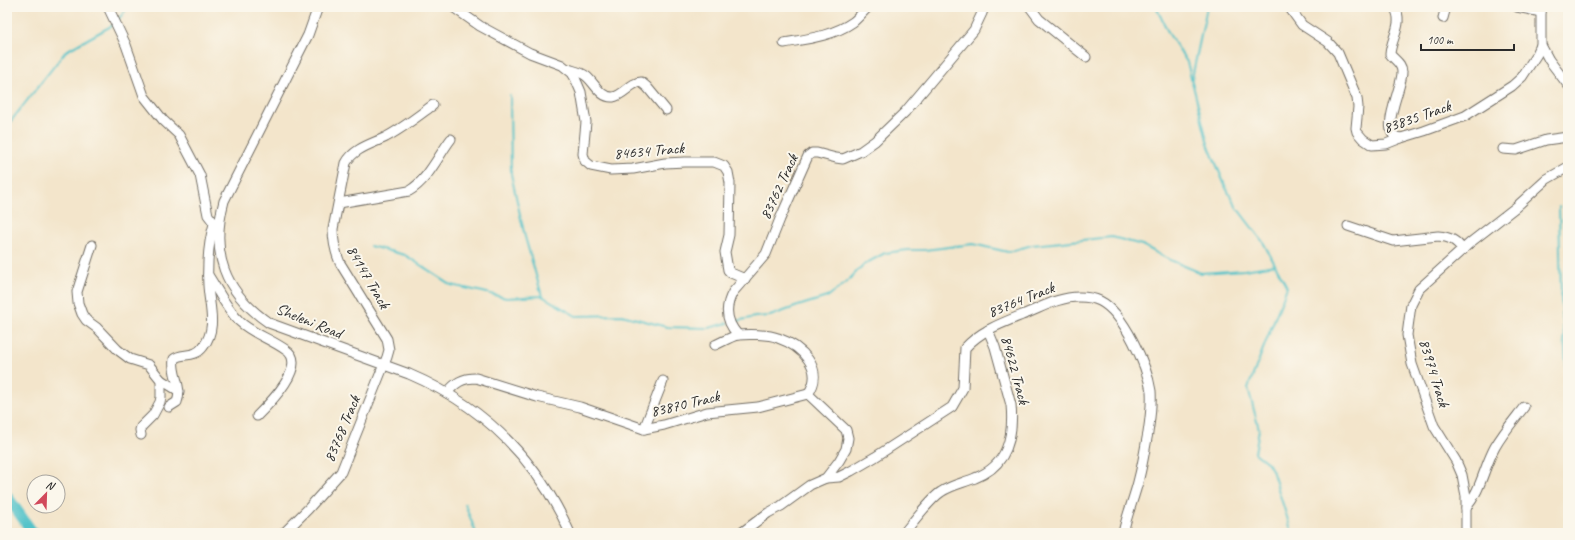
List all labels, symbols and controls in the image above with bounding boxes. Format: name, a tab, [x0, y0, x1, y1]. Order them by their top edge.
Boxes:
scale bar	[1421, 26, 1514, 52]
text: 100 m	[1427, 32, 1454, 48]
street label: 83835 Track	[1381, 96, 1454, 138]
street label: 84634 Track	[613, 138, 686, 164]
street label: 83762 Track	[755, 150, 803, 223]
street label: 84147 Track	[342, 242, 395, 313]
street label: 83764 Track	[985, 277, 1058, 322]
street label: Sheleni Road	[273, 299, 347, 344]
street label: 84622 Track	[996, 334, 1034, 408]
street label: 83974 Track	[1414, 337, 1454, 411]
street label: 83870 Track	[649, 386, 722, 422]
street label: 83768 Track	[319, 392, 365, 465]
north arrow	[26, 474, 66, 514]
text: N	[44, 477, 58, 493]

